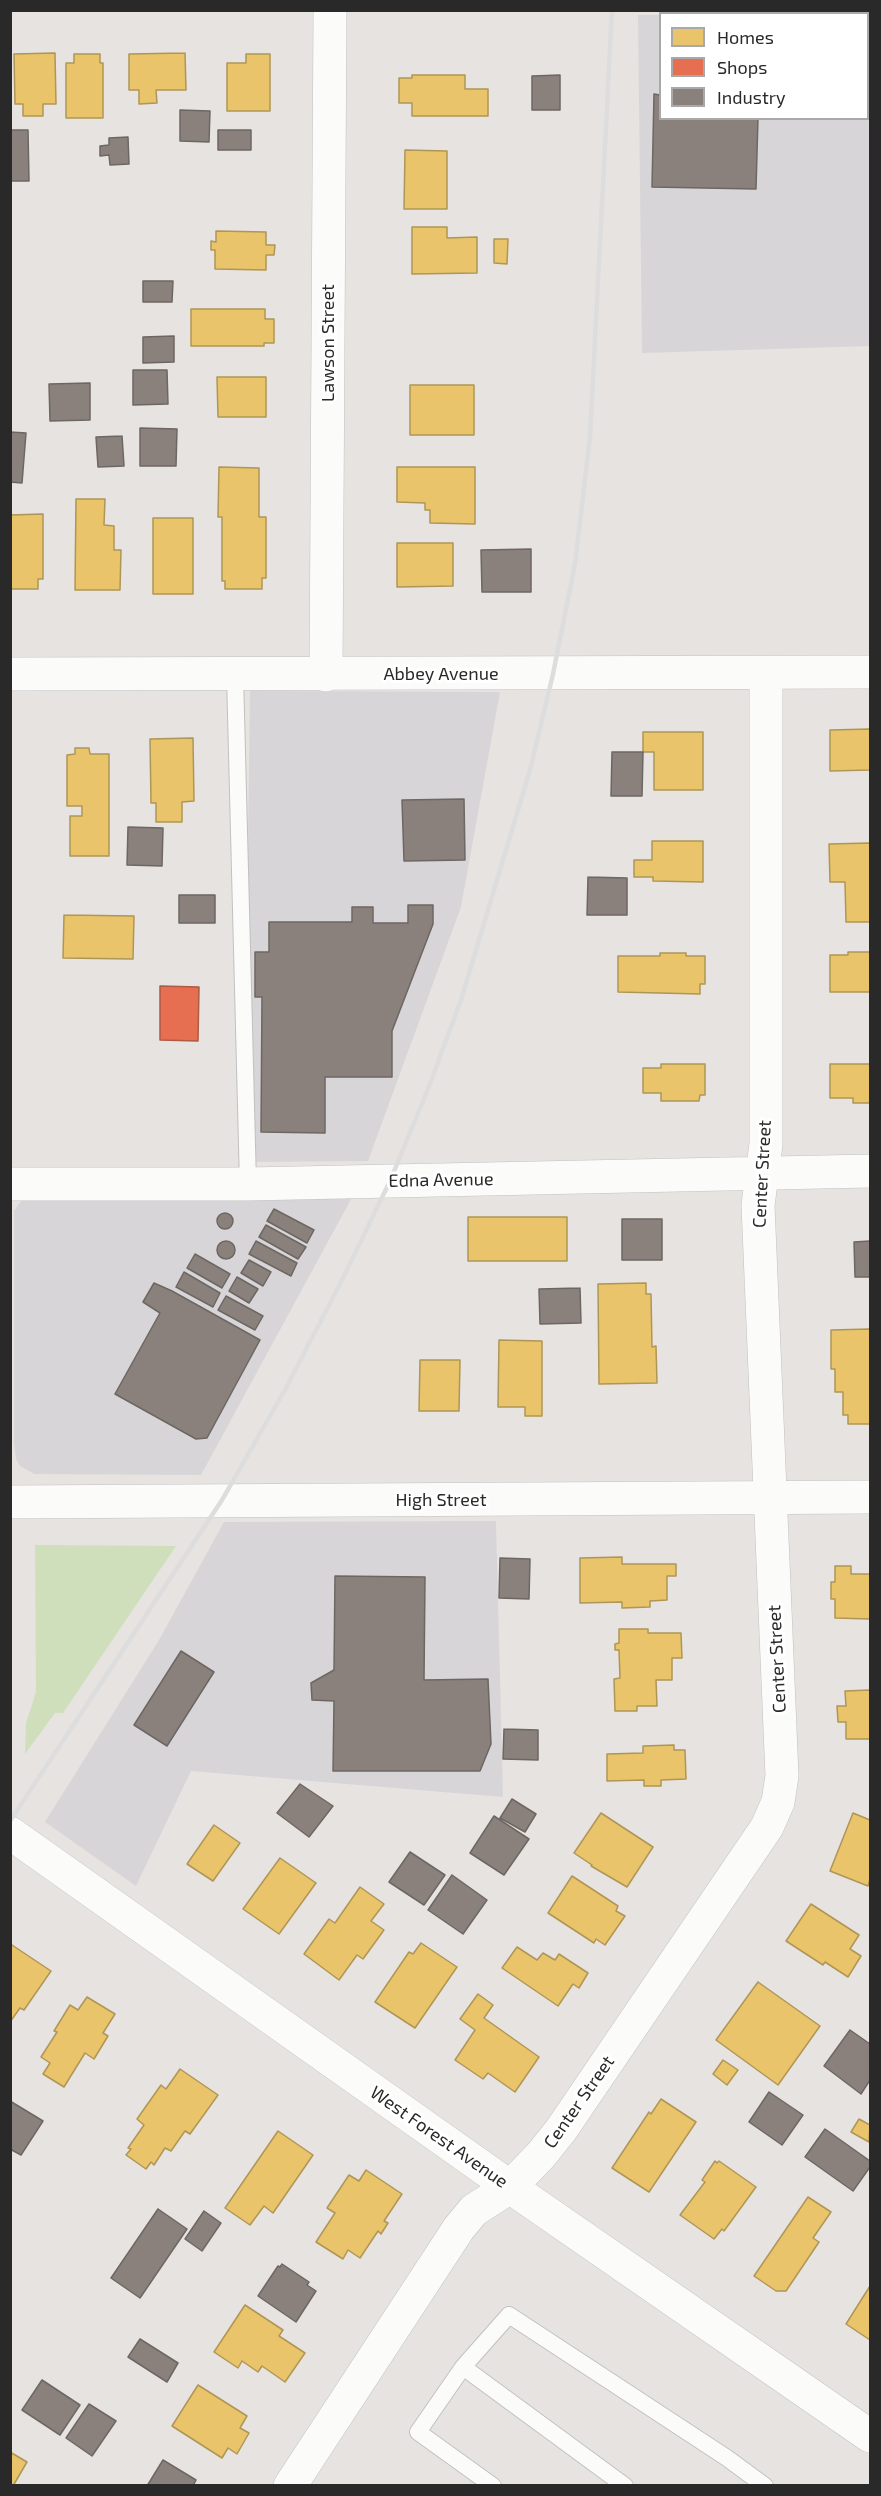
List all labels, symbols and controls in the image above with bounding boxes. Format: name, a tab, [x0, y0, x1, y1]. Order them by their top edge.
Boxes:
legend	[659, 12, 869, 120]
text: Homes	[717, 26, 774, 48]
text: Shops	[717, 56, 767, 78]
text: Industry	[717, 86, 786, 108]
street label: Lawson Street	[317, 284, 339, 402]
street label: Abbey Avenue	[383, 663, 499, 685]
street label: Center Street	[748, 1119, 776, 1229]
street label: Edna Avenue	[388, 1168, 494, 1192]
street label: High Street	[395, 1489, 487, 1511]
street label: Center Street	[763, 1604, 791, 1714]
street label: Center Street	[539, 2052, 619, 2152]
street label: West Forest Avenue	[366, 2081, 512, 2193]

